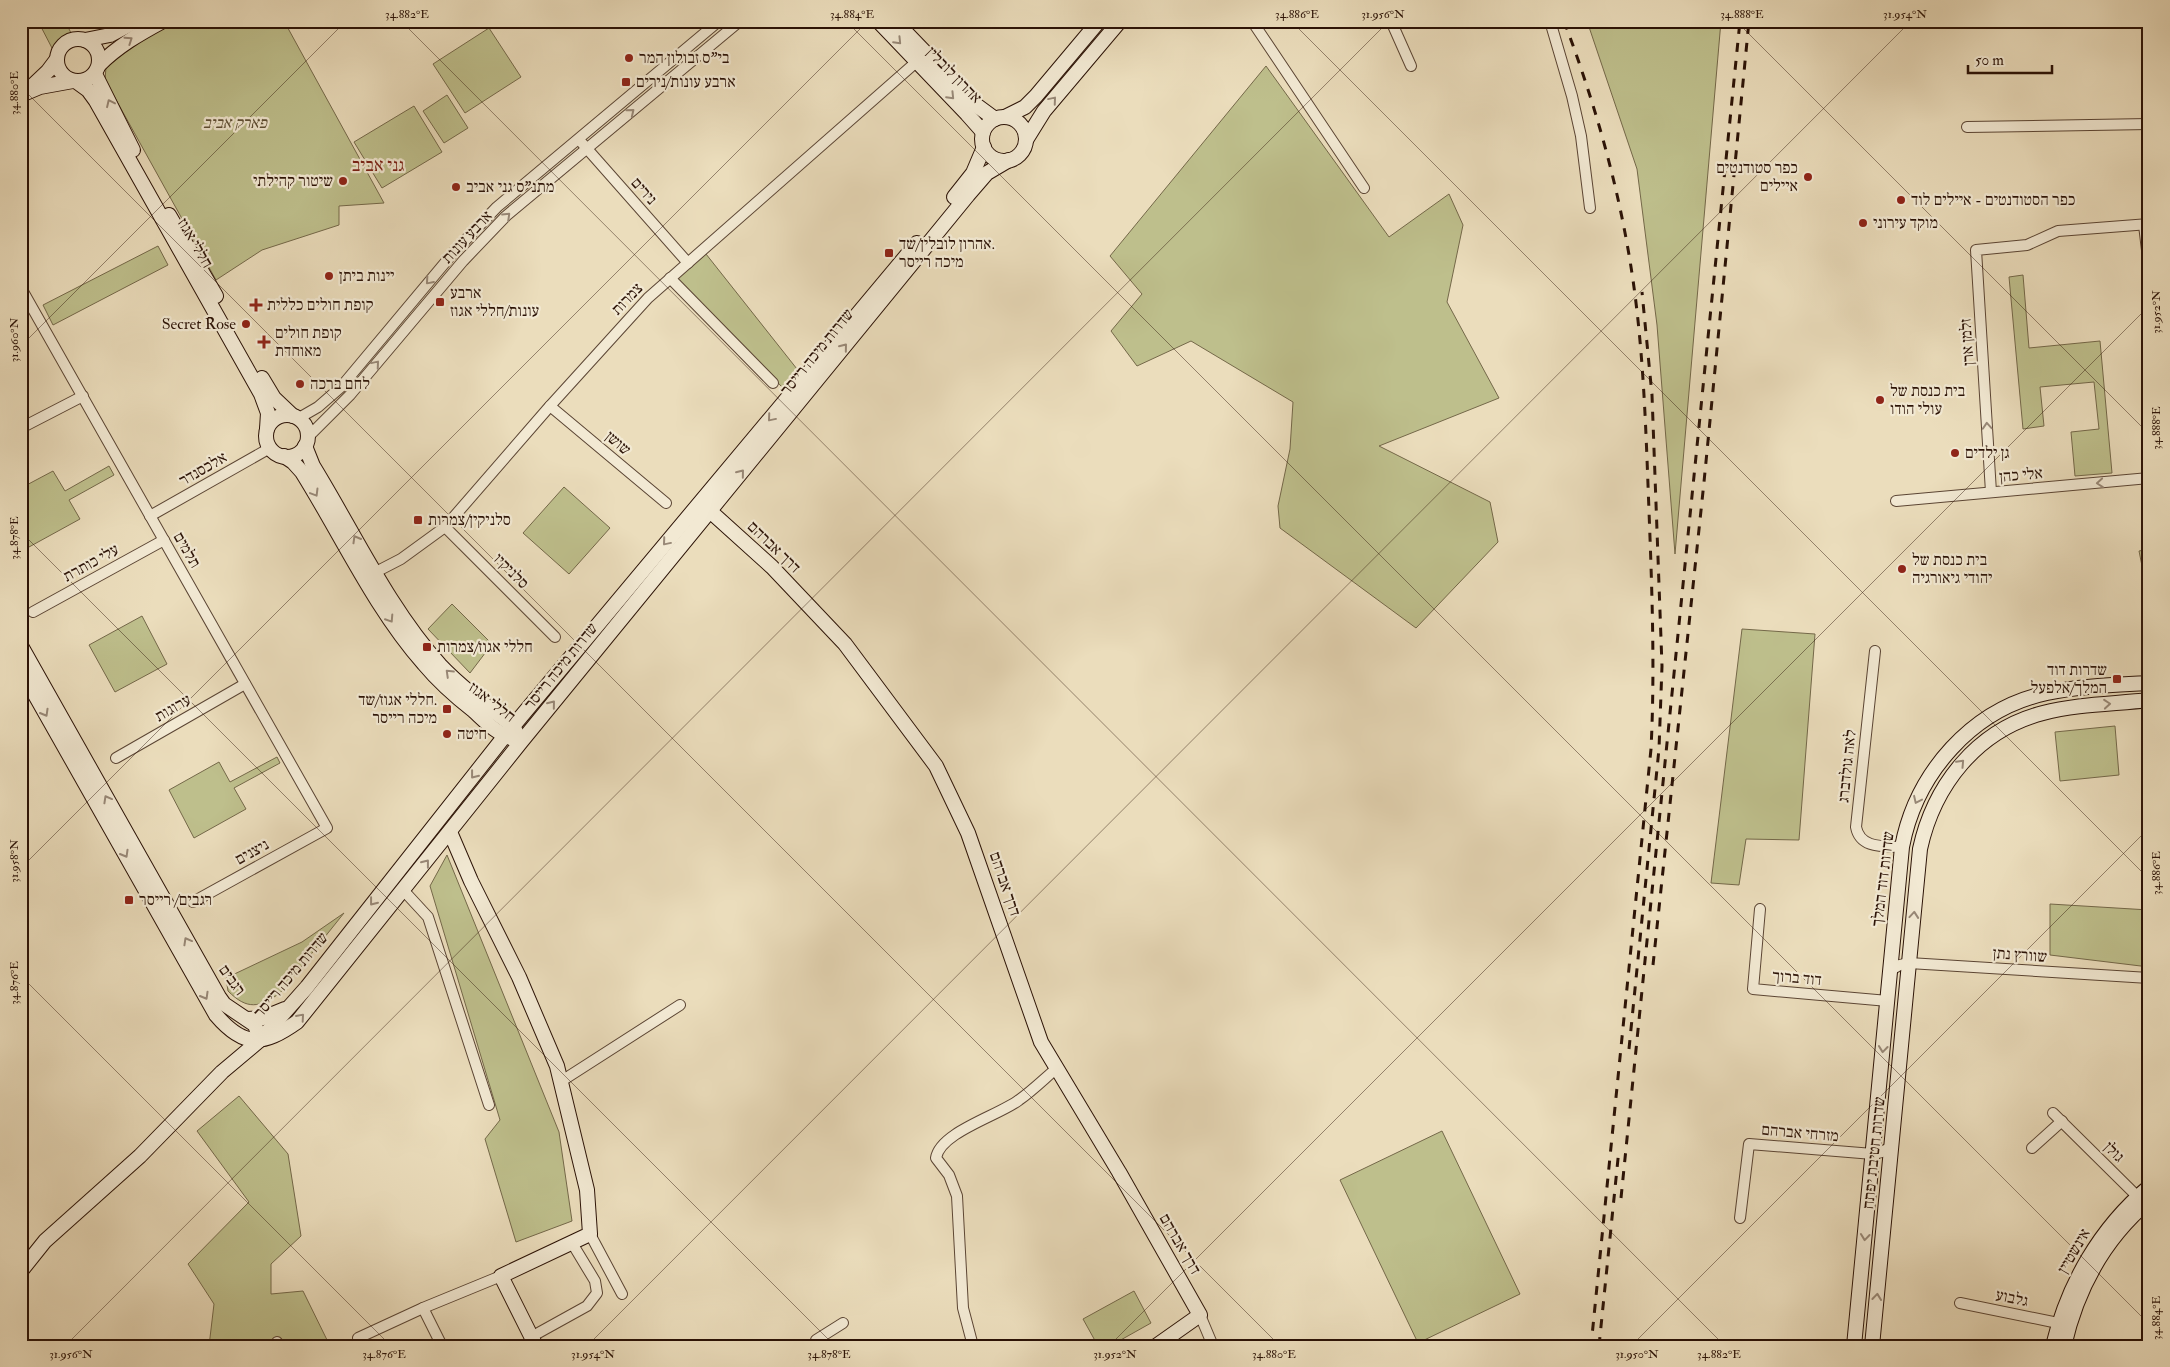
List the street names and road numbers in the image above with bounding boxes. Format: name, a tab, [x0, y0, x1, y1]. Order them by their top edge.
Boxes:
street label: אהרון לובלין	[922, 42, 986, 108]
street label: נירים	[627, 173, 661, 209]
street label: ארבע עונות	[437, 206, 497, 268]
street label: חללי אגוז	[173, 214, 217, 272]
street label: צמרות	[607, 279, 647, 319]
street label: שדרות מיכה רייסר	[776, 304, 858, 399]
street label: זלמן ארן	[1955, 318, 1979, 366]
street label: שושן	[601, 426, 635, 460]
street label: אלכסנדר	[175, 447, 231, 491]
street label: אלי כהן	[1998, 463, 2044, 487]
street label: דרך אברהם	[743, 517, 805, 577]
street label: תלמים	[169, 528, 205, 572]
street label: עלי כותרת	[60, 539, 123, 586]
street label: סלניקיו	[489, 549, 533, 593]
street label: שדרות מיכה רייסר	[520, 618, 602, 713]
street label: חללי אגוז	[464, 677, 520, 727]
street label: ערוגות	[151, 690, 195, 726]
street label: לאה גולדברג	[1833, 728, 1861, 804]
street label: שדרות דוד המלך	[1867, 830, 1899, 928]
street label: ניצנים	[232, 835, 272, 869]
street label: דרך אברהם	[985, 849, 1025, 919]
street label: שדרות מיכה רייסר	[249, 928, 333, 1022]
street label: שוורץ נתן	[1992, 943, 2048, 967]
street label: רגבים	[214, 961, 250, 999]
street label: דוד ברוך	[1771, 966, 1823, 990]
street label: שדרות חטיבת יפתח	[1858, 1095, 1890, 1210]
street label: מזרחי אברהם	[1760, 1120, 1840, 1146]
street label: גולן	[2099, 1137, 2129, 1167]
street label: דרך אברהם	[1155, 1210, 1205, 1278]
street label: אינשטיין	[2053, 1225, 2095, 1277]
street label: גלבוע	[1994, 1285, 2030, 1311]

